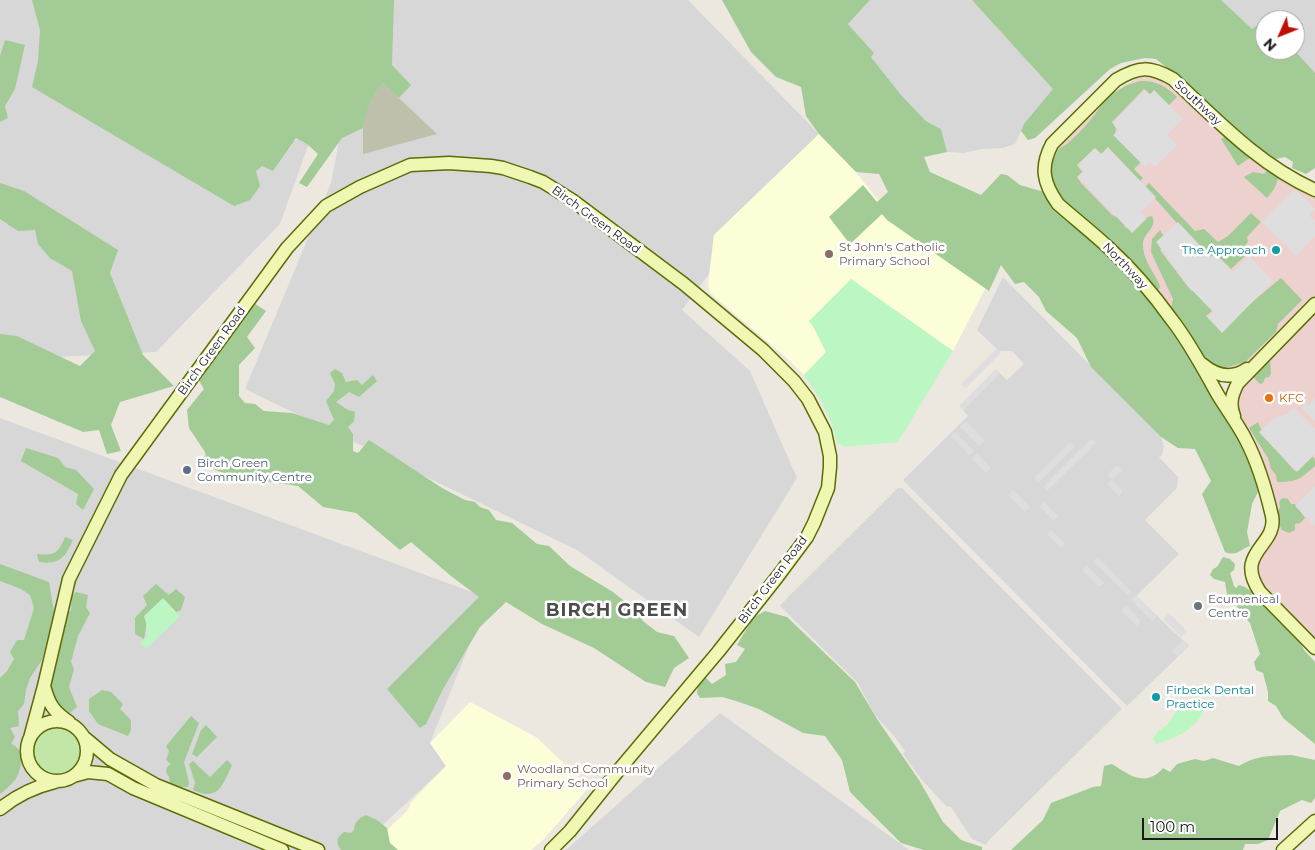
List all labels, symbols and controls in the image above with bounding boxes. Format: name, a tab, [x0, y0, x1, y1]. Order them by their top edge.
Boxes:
north arrow	[1255, 10, 1305, 60]
text: N	[1260, 34, 1280, 55]
street label: Southway	[1171, 77, 1225, 129]
street label: Birch Green Road	[549, 183, 643, 257]
place label: St John's Catholic Primary School	[839, 240, 945, 268]
street label: Northway	[1099, 240, 1151, 292]
place label: The Approach	[1182, 243, 1266, 257]
marker: The Approach	[1270, 244, 1282, 256]
marker: St John's Catholic Primary School	[823, 248, 835, 260]
street label: Birch Green Road	[175, 304, 249, 398]
place label: KFC	[1279, 391, 1304, 405]
marker: KFC	[1263, 392, 1275, 404]
place label: Birch Green Community Centre	[197, 456, 312, 484]
marker: Birch Green Community Centre	[181, 464, 193, 476]
street label: Birch Green Road	[735, 533, 811, 627]
place label: Ecumenical Centre	[1208, 592, 1279, 620]
district label: BIRCH GREEN	[544, 600, 690, 622]
marker: Ecumenical Centre	[1192, 600, 1204, 612]
place label: Firbeck Dental Practice	[1166, 683, 1254, 711]
marker: Firbeck Dental Practice	[1150, 691, 1162, 703]
place label: Woodland Community Primary School	[517, 762, 654, 790]
marker: Woodland Community Primary School	[501, 770, 513, 782]
scale bar	[1145, 808, 1281, 840]
text: 100 m	[1150, 817, 1195, 836]

